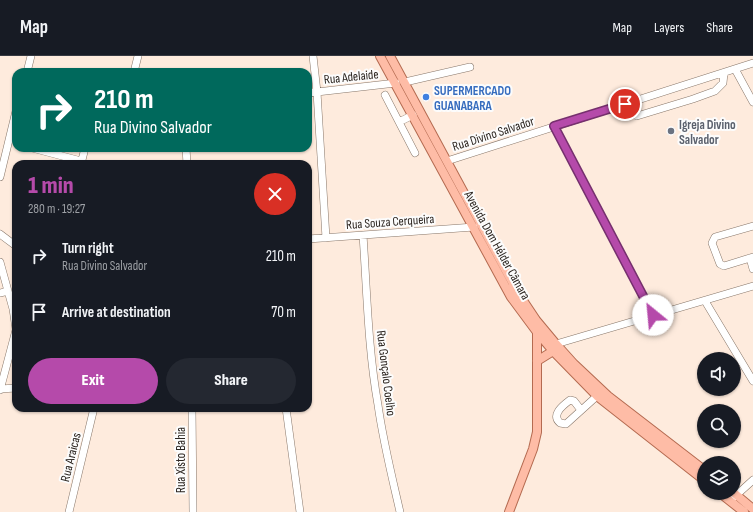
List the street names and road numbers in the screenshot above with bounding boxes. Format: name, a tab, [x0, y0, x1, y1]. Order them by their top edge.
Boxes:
street label: Rua Adelaide	[323, 66, 379, 88]
street label: Rua Divino Salvador	[450, 113, 537, 155]
street label: Avenida Dom Hélder Câmara	[460, 187, 534, 303]
street label: Rua Souza Cerqueira	[345, 211, 435, 233]
street label: Rua Gonçalo Coelho	[373, 329, 399, 417]
street label: Rua Xisto Bahia	[173, 427, 189, 493]
street label: Rua Araicas	[57, 431, 85, 483]

